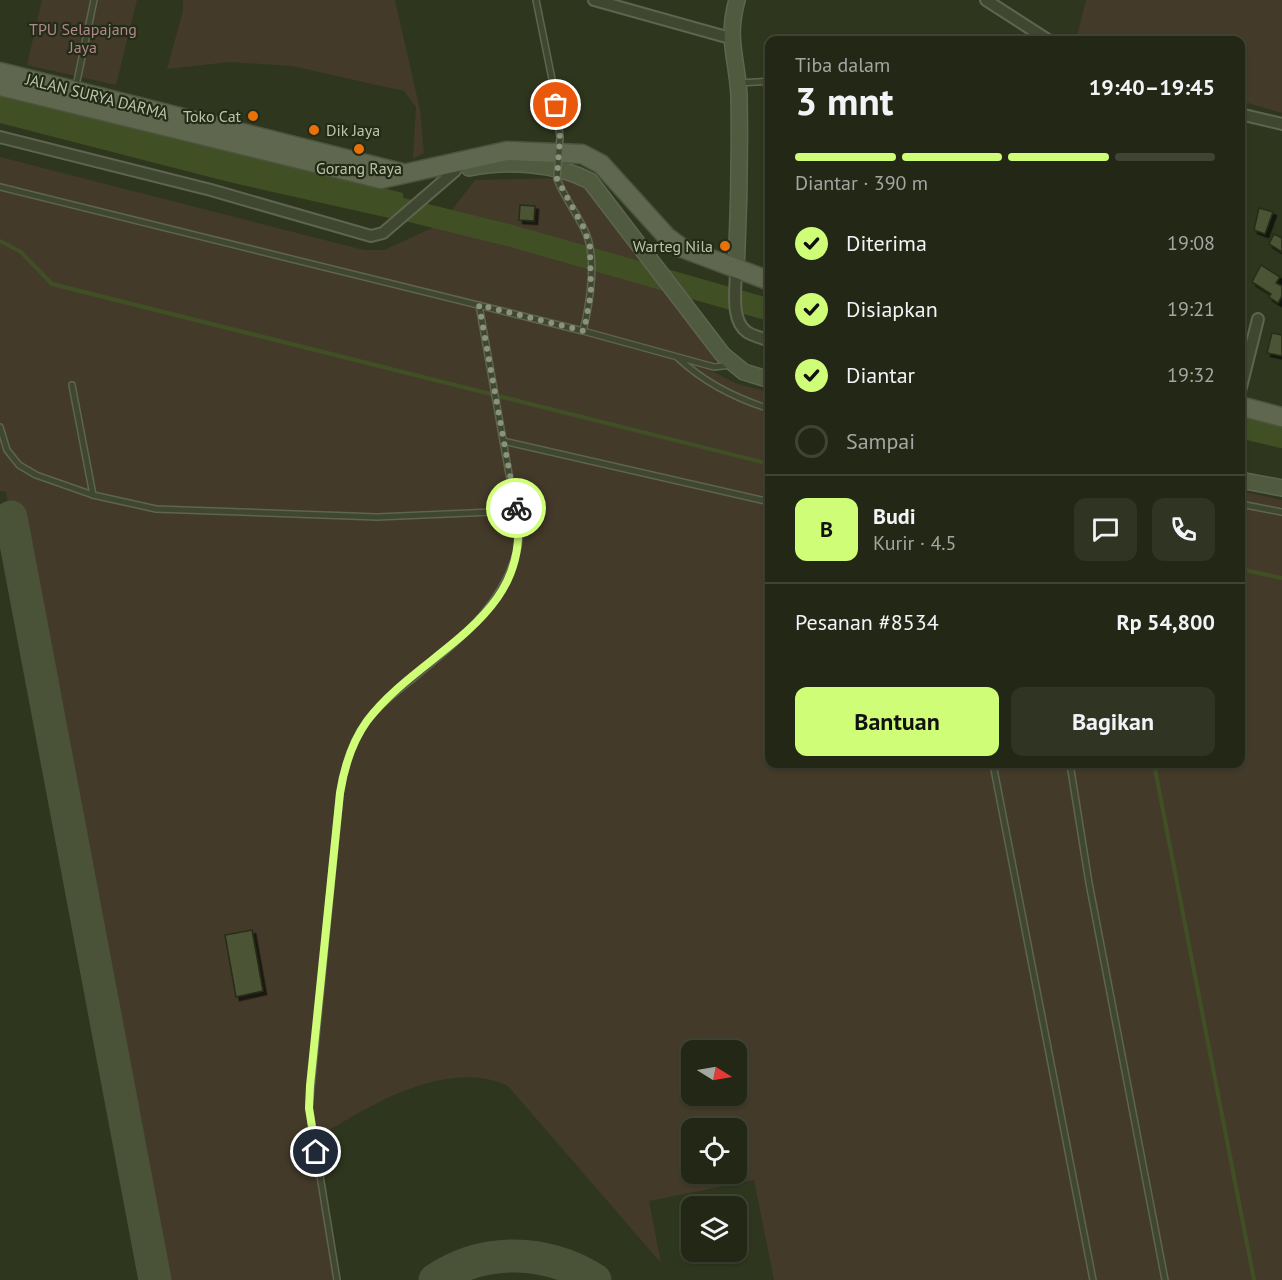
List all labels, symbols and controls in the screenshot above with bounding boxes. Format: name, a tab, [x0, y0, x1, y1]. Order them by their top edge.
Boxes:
park label: TPU Selapajang Jaya	[29, 19, 137, 57]
text: Tiba dalam	[795, 52, 890, 78]
street label: JALAN SURYA DARMA	[23, 68, 171, 124]
text: 19:40–19:45	[1089, 73, 1215, 101]
text: 3 mnt	[795, 75, 893, 126]
pin	[530, 79, 581, 130]
icon: bag	[539, 88, 572, 121]
place label: Toko Cat	[183, 106, 242, 126]
marker: Toko Cat	[246, 109, 260, 123]
place label: Dik Jaya	[326, 120, 380, 140]
marker: Dik Jaya	[307, 123, 321, 137]
marker: Gorang Raya	[352, 142, 366, 156]
place label: Gorang Raya	[316, 158, 402, 178]
text: Diantar · 390 m	[795, 170, 928, 196]
icon: check	[795, 227, 828, 260]
text: Diterima	[846, 229, 927, 257]
text: 19:08	[1167, 230, 1215, 256]
place label: Warteg Nila	[633, 236, 713, 256]
marker: Warteg Nila	[718, 239, 732, 253]
icon: check	[795, 293, 828, 326]
text: Disiapkan	[846, 295, 938, 323]
text: 19:21	[1167, 296, 1215, 322]
icon: check	[795, 359, 828, 392]
text: Diantar	[846, 361, 915, 389]
text: 19:32	[1167, 362, 1215, 388]
text: Sampai	[846, 427, 915, 455]
courier	[486, 478, 546, 538]
icon: bike	[500, 492, 533, 525]
button: chat	[1074, 498, 1137, 561]
button: phone	[1152, 498, 1215, 561]
text: Budi	[873, 502, 916, 530]
text: B	[820, 515, 833, 543]
text: Kurir · 4.5	[873, 530, 956, 556]
text: Pesanan #8534	[795, 608, 939, 636]
text: Rp 54,800	[1116, 608, 1215, 636]
button: Bantuan	[795, 687, 999, 756]
button: Bagikan	[1011, 687, 1215, 756]
north arrow	[681, 1040, 747, 1106]
map controls	[681, 1040, 747, 1262]
button: locate	[681, 1118, 747, 1184]
pin	[290, 1126, 341, 1177]
icon: home	[299, 1135, 332, 1168]
button: layers	[681, 1196, 747, 1262]

